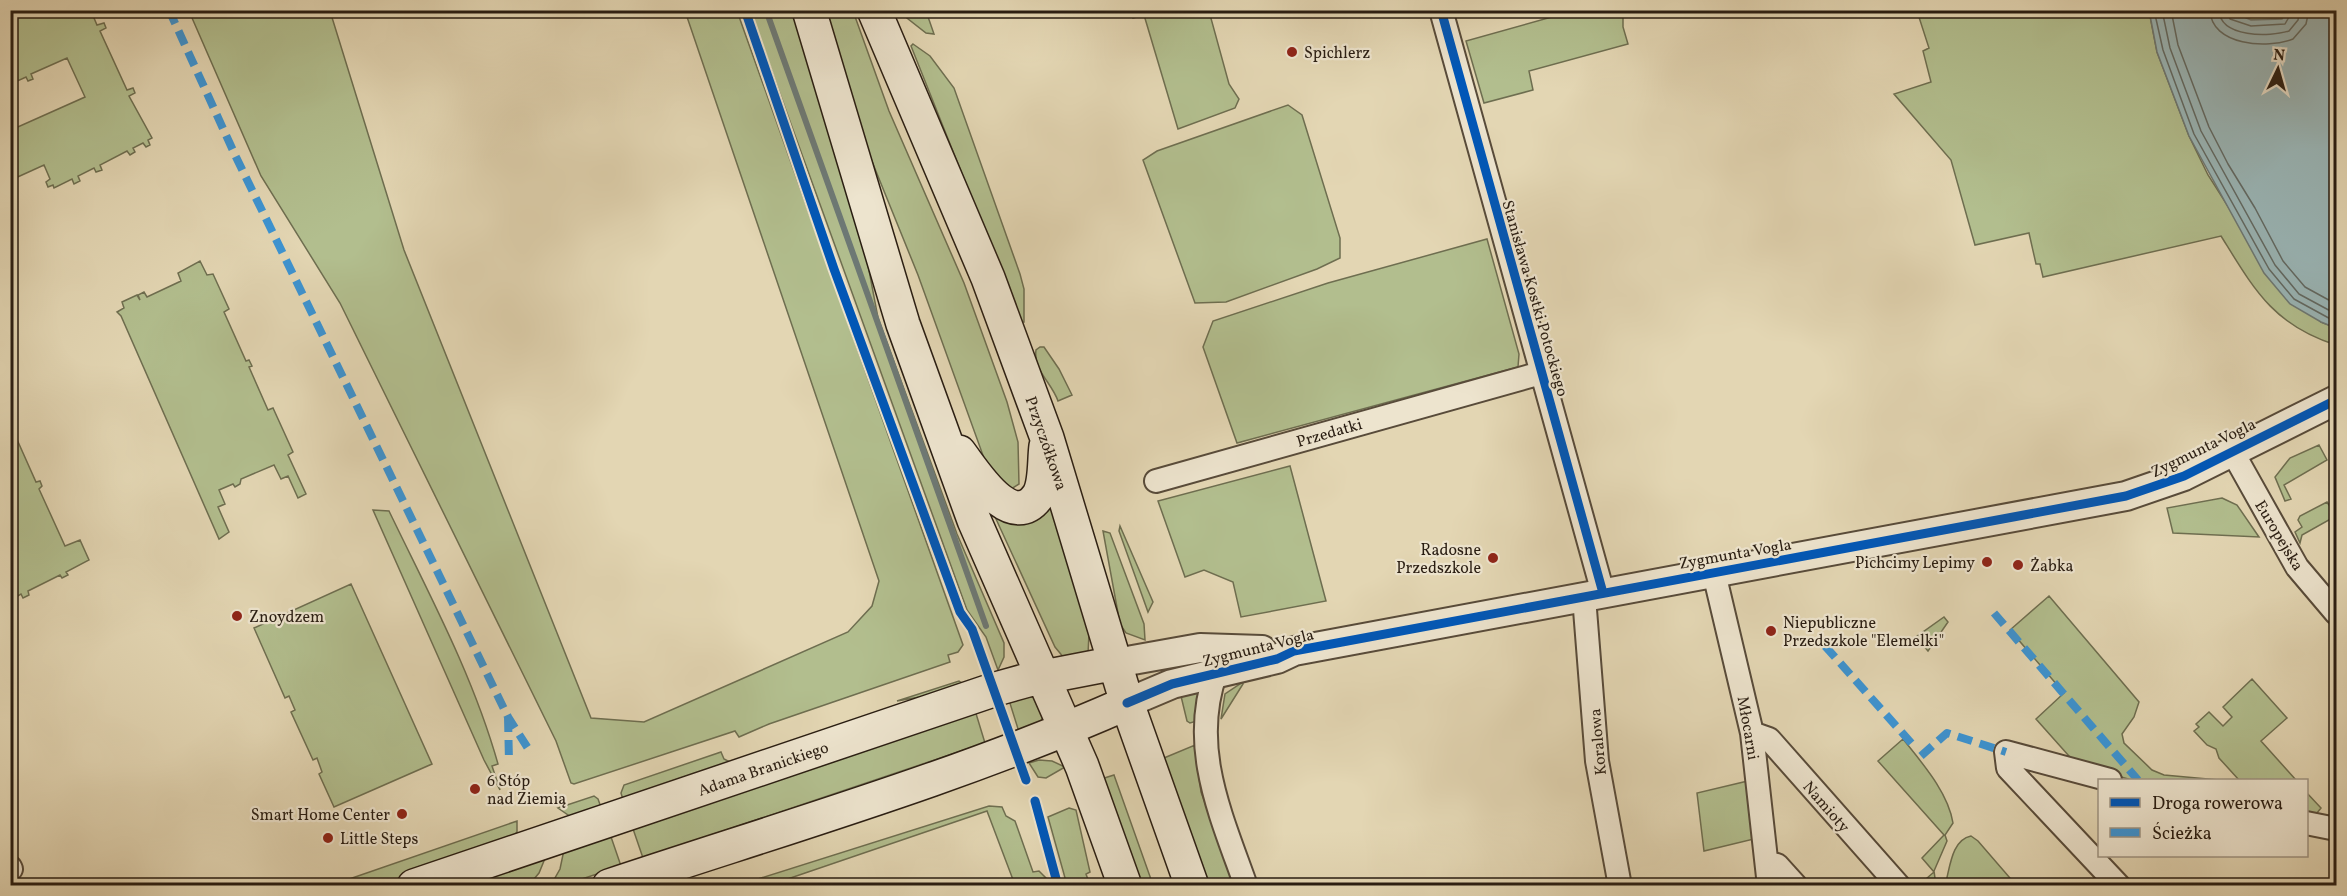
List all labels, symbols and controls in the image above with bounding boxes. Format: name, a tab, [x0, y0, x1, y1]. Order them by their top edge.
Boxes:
north arrow	[2248, 39, 2308, 99]
place label: Spichlerz	[1304, 43, 1370, 65]
marker: Spichlerz	[1285, 45, 1299, 59]
text: N	[2272, 45, 2286, 68]
street label: Stanisława Kostki Potockiego	[1495, 198, 1573, 399]
street label: Przyczółkowa	[1019, 394, 1071, 494]
street label: Przedatki	[1294, 414, 1365, 454]
street label: Zygmunta Vogla	[2148, 414, 2260, 484]
street label: Europejska	[2249, 497, 2308, 575]
street label: Zygmunta Vogla	[1677, 534, 1793, 576]
place label: Radosne Przedszkole	[1396, 540, 1481, 580]
marker: Radosne Przedszkole	[1486, 551, 1500, 565]
place label: Pichcimy Lepimy	[1855, 553, 1975, 575]
marker: Pichcimy Lepimy	[1980, 555, 1994, 569]
place label: Żabka	[2030, 556, 2073, 578]
marker: Żabka	[2011, 558, 2025, 572]
place label: Znoydzem	[249, 607, 324, 629]
marker: Znoydzem	[230, 609, 244, 623]
place label: Niepubliczne Przedszkole "Elemelki"	[1783, 613, 1944, 653]
street label: Zygmunta Vogla	[1200, 624, 1317, 673]
marker: Niepubliczne Przedszkole "Elemelki"	[1764, 624, 1778, 638]
street label: Młocarni	[1731, 695, 1763, 762]
street label: Koralowa	[1585, 708, 1613, 776]
street label: Adama Branickiego	[695, 737, 832, 803]
place label: 6 Stóp nad Ziemią	[487, 771, 566, 811]
street label: Namioty	[1797, 777, 1854, 838]
legend	[2098, 779, 2308, 857]
marker: 6 Stóp nad Ziemią	[468, 782, 482, 796]
text: Droga rowerowa	[2152, 792, 2283, 817]
place label: Smart Home Center	[251, 805, 390, 827]
marker: Smart Home Center	[395, 807, 409, 821]
text: Ścieżka	[2152, 822, 2212, 847]
place label: Little Steps	[340, 829, 418, 851]
marker: Little Steps	[321, 831, 335, 845]

